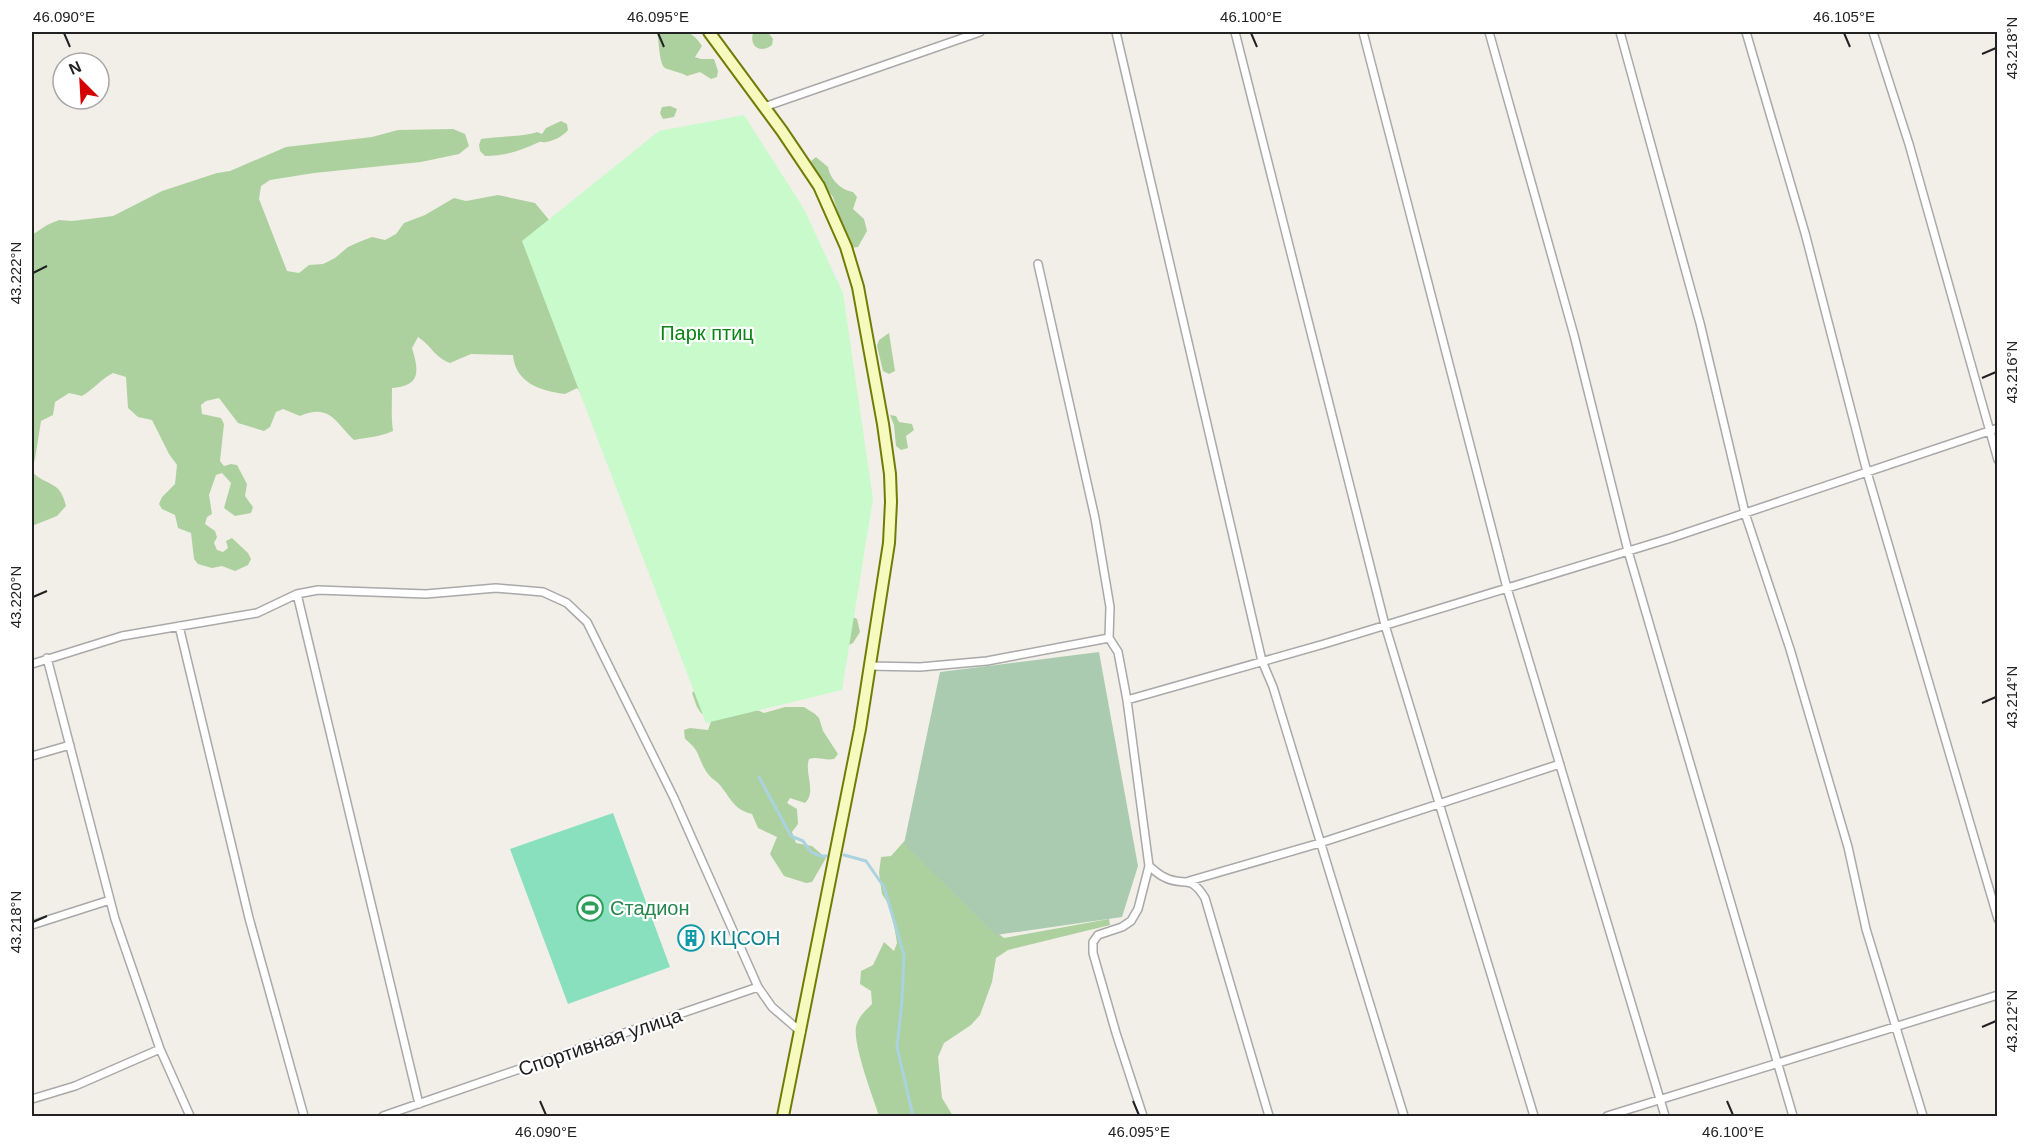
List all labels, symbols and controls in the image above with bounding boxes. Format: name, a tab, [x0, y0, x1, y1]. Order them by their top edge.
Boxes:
text: 46.090°E	[33, 8, 95, 25]
text: 46.095°E	[627, 8, 689, 25]
text: 46.100°E	[1220, 8, 1282, 25]
text: 46.105°E	[1813, 8, 1875, 25]
text: 43.218°N	[2003, 17, 2020, 79]
north arrow	[51, 51, 111, 111]
text: N	[66, 58, 84, 78]
text: 43.222°N	[7, 242, 24, 304]
park label: Парк птиц	[660, 322, 754, 344]
text: 43.216°N	[2003, 341, 2020, 403]
text: 43.220°N	[7, 566, 24, 628]
text: 43.214°N	[2003, 666, 2020, 728]
text: 43.218°N	[7, 891, 24, 953]
sports icon: Стадион	[575, 893, 605, 923]
place label: Стадион	[610, 897, 690, 919]
building icon: КЦСОН	[676, 923, 706, 953]
place label: КЦСОН	[710, 927, 780, 949]
text: 43.212°N	[2003, 990, 2020, 1052]
street label: Спортивная улица	[515, 1003, 686, 1080]
text: 46.090°E	[515, 1123, 577, 1140]
text: 46.095°E	[1108, 1123, 1170, 1140]
text: 46.100°E	[1702, 1123, 1764, 1140]

